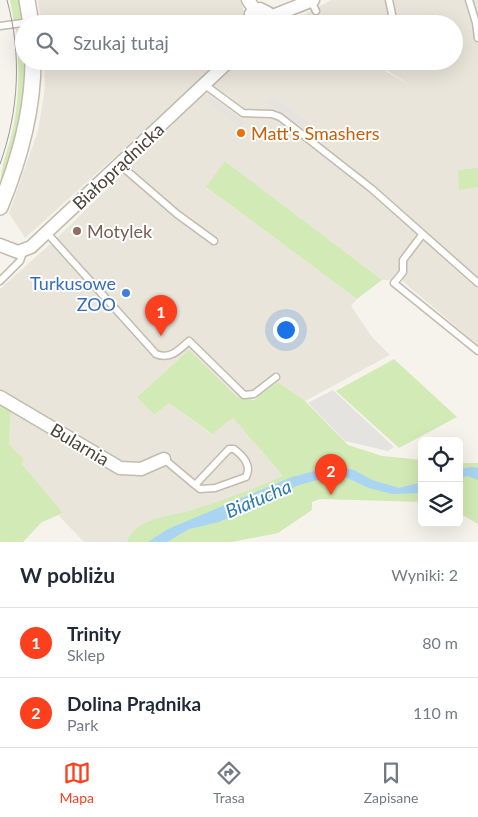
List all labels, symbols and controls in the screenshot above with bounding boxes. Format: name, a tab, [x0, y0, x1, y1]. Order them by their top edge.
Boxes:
search box	[15, 15, 463, 70]
icon: search	[33, 29, 61, 57]
text: Szukaj tutaj	[73, 31, 169, 54]
street label: Białoprądnicka	[68, 118, 168, 214]
place label: Matt's Smashers	[251, 122, 380, 144]
marker: Matt's Smashers	[235, 127, 247, 139]
place label: Motylek	[87, 220, 153, 242]
marker: Motylek	[71, 225, 83, 237]
place label: Turkusowe ZOO	[30, 272, 116, 315]
marker: Turkusowe ZOO	[120, 287, 132, 299]
pin: 1	[145, 295, 177, 336]
your location	[273, 317, 299, 343]
street label: Bularnia	[47, 418, 113, 470]
map controls	[418, 437, 463, 527]
button: locate	[418, 437, 463, 482]
pin: 2	[315, 454, 347, 495]
water label: Białucha	[222, 474, 294, 522]
button: layers	[418, 482, 463, 527]
text: W pobliżu	[20, 562, 115, 587]
text: Wyniki: 2	[391, 565, 458, 584]
text: Trinity	[67, 622, 121, 645]
text: 1	[31, 633, 41, 652]
text: 80 m	[422, 633, 458, 652]
text: Sklep	[67, 645, 105, 664]
text: Dolina Prądnika	[67, 692, 201, 715]
text: 2	[31, 703, 41, 722]
text: 110 m	[413, 703, 458, 722]
text: Park	[67, 715, 98, 734]
tab: Mapa	[59, 759, 94, 806]
tab: Trasa	[213, 759, 245, 806]
tab: Zapisane	[364, 759, 419, 806]

